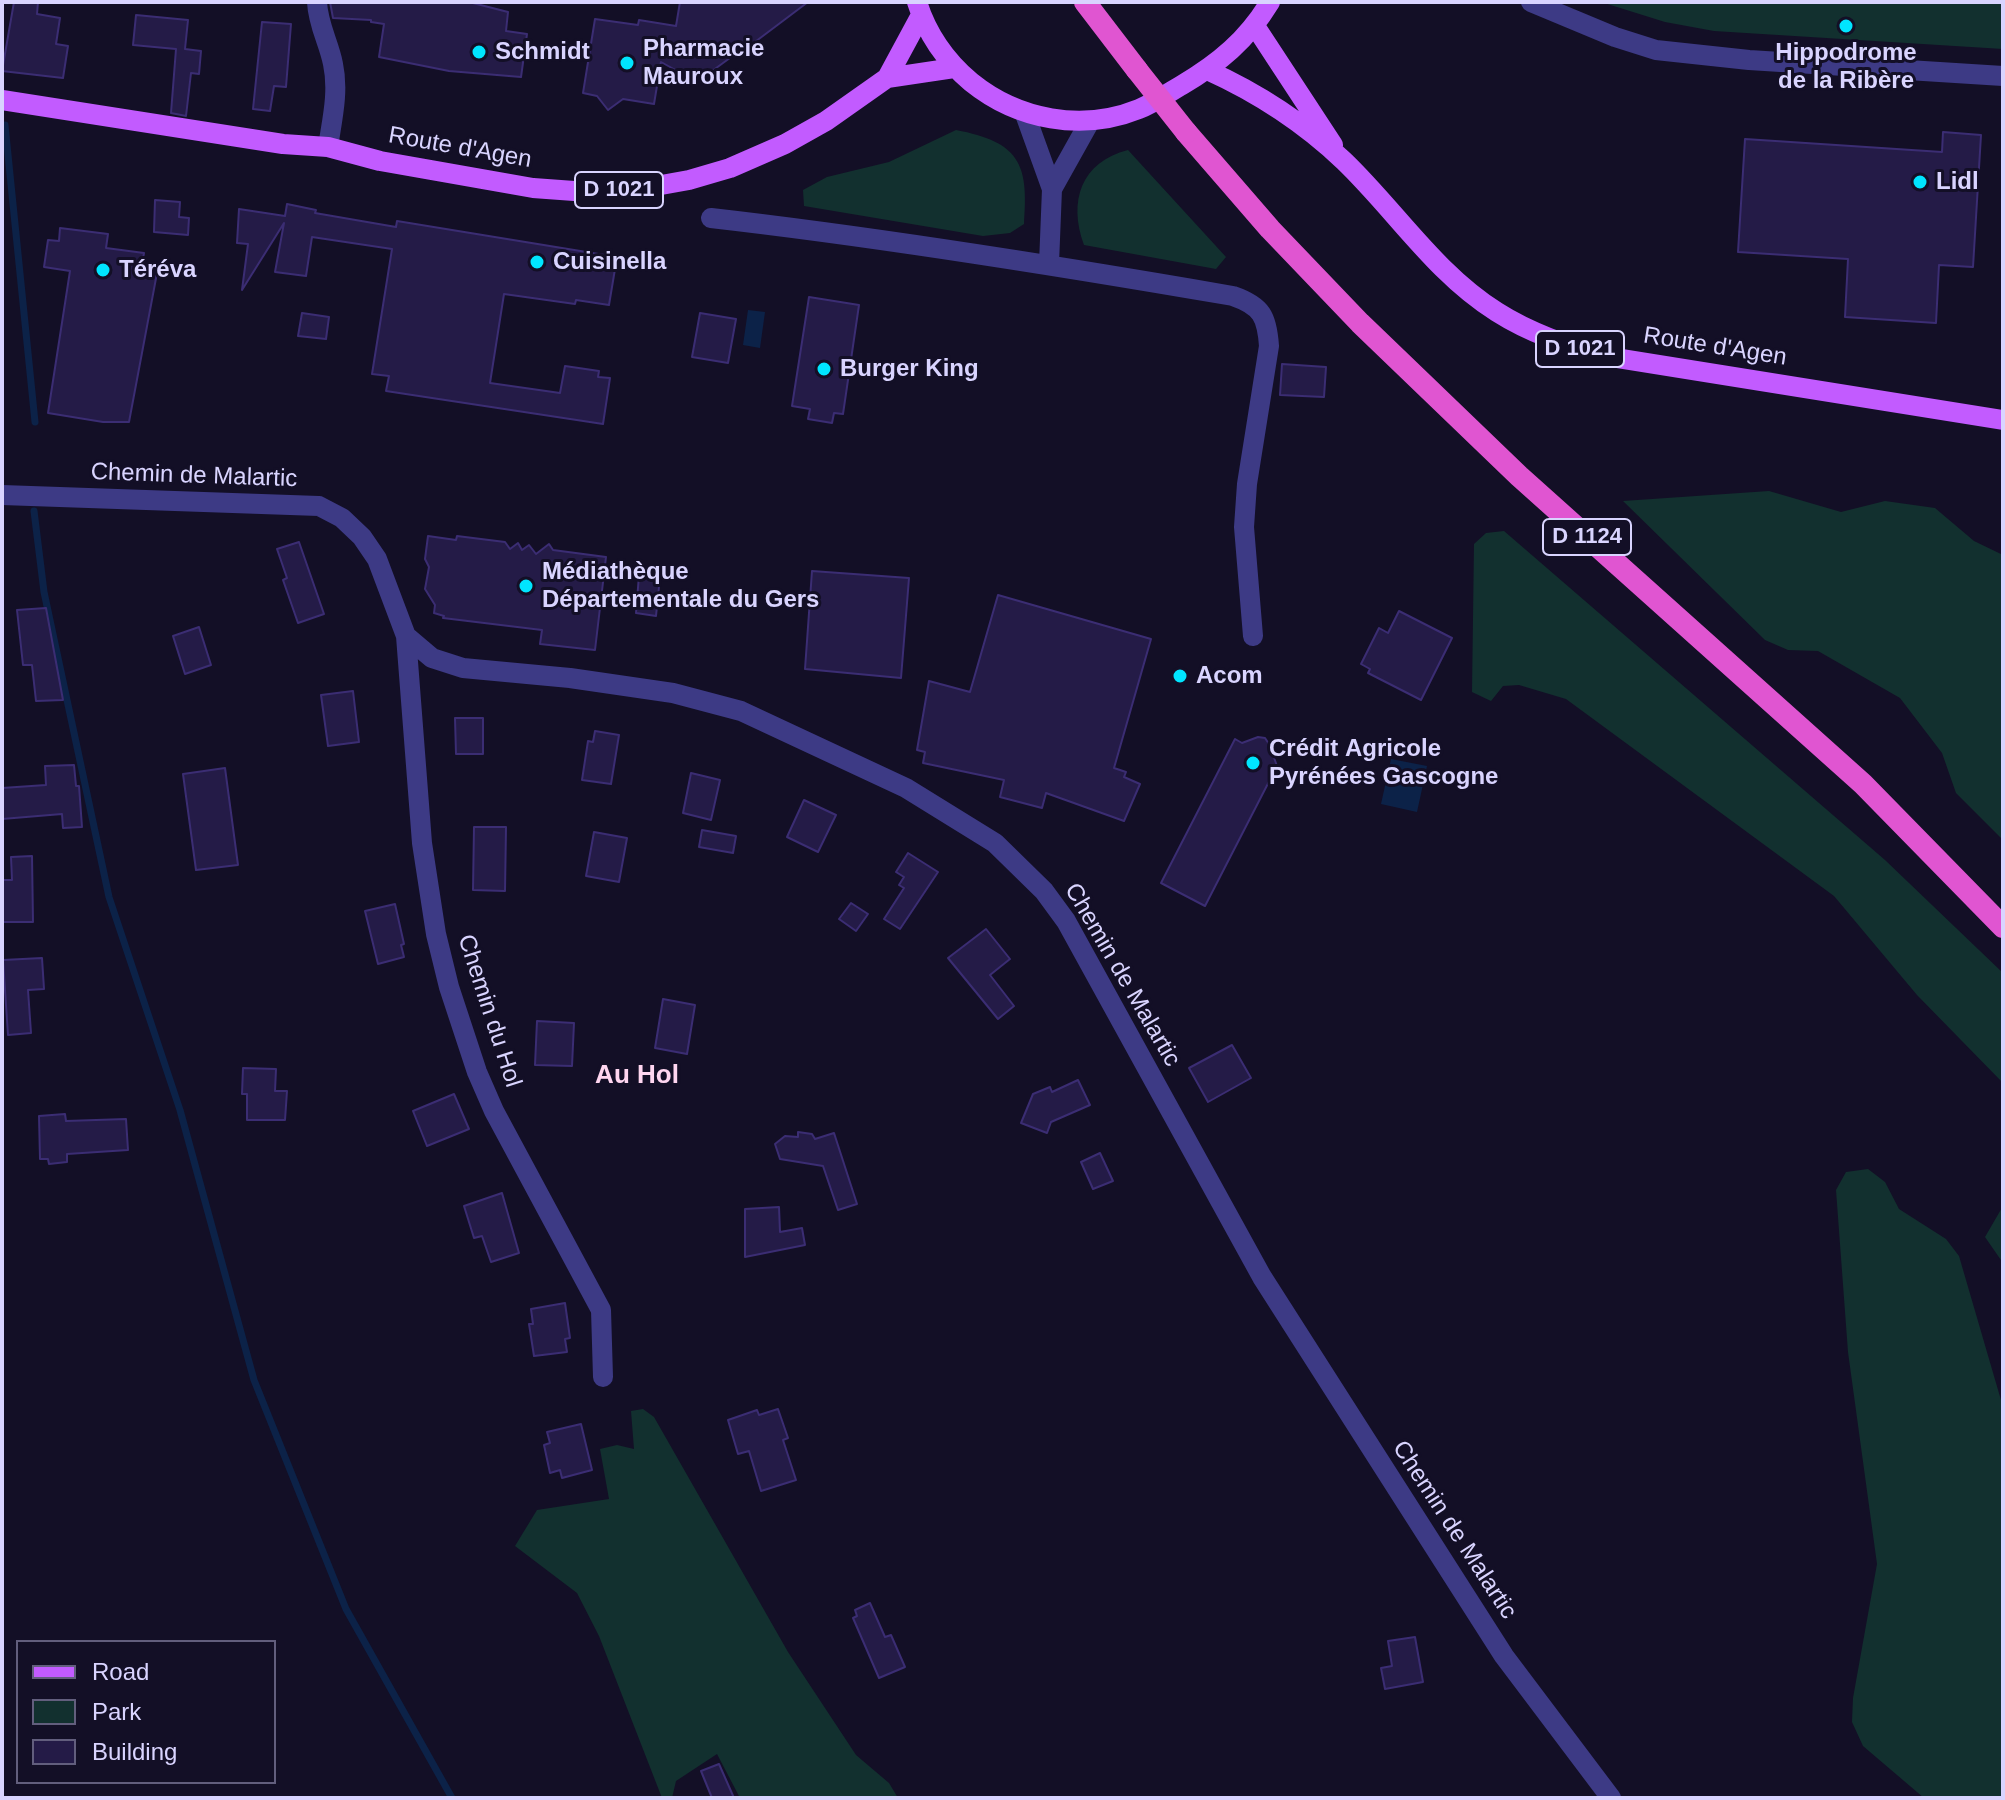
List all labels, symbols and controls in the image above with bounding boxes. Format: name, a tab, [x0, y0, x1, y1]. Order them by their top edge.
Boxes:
marker: Hippodrome de la Ribère	[1837, 17, 1855, 35]
place label: Pharmacie Mauroux	[643, 35, 764, 91]
place label: Schmidt	[495, 38, 590, 66]
place label: Hippodrome de la Ribère	[1775, 39, 1917, 95]
marker: Schmidt	[470, 43, 488, 61]
marker: Pharmacie Mauroux	[618, 54, 636, 72]
street label: Route d'Agen	[386, 121, 534, 175]
place label: Lidl	[1936, 168, 1979, 196]
road number: D 1021	[575, 172, 663, 208]
marker: Lidl	[1911, 173, 1929, 191]
place label: Cuisinella	[553, 248, 666, 276]
marker: Cuisinella	[528, 253, 546, 271]
place label: Téréva	[119, 256, 196, 284]
marker: Téréva	[94, 261, 112, 279]
street label: Route d'Agen	[1641, 321, 1789, 373]
road number: D 1021	[1536, 331, 1624, 367]
place label: Burger King	[840, 355, 979, 383]
marker: Burger King	[815, 360, 833, 378]
street label: Chemin de Malartic	[90, 458, 298, 494]
road number: D 1124	[1543, 519, 1631, 555]
place label: Médiathèque Départementale du Gers	[542, 558, 819, 614]
marker: Médiathèque Départementale du Gers	[517, 577, 535, 595]
place label: Acom	[1196, 662, 1263, 690]
marker: Acom	[1171, 667, 1189, 685]
place label: Crédit Agricole Pyrénées Gascogne	[1269, 735, 1498, 791]
marker: Crédit Agricole Pyrénées Gascogne	[1244, 754, 1262, 772]
street label: Chemin de Malartic	[1058, 878, 1186, 1072]
street label: Chemin du Hol	[451, 931, 527, 1091]
district label: Au Hol	[595, 1060, 679, 1092]
street label: Chemin de Malartic	[1386, 1435, 1522, 1625]
legend	[16, 1640, 276, 1784]
text: Road	[92, 1658, 149, 1685]
text: Park	[92, 1698, 141, 1725]
text: Building	[92, 1738, 177, 1765]

